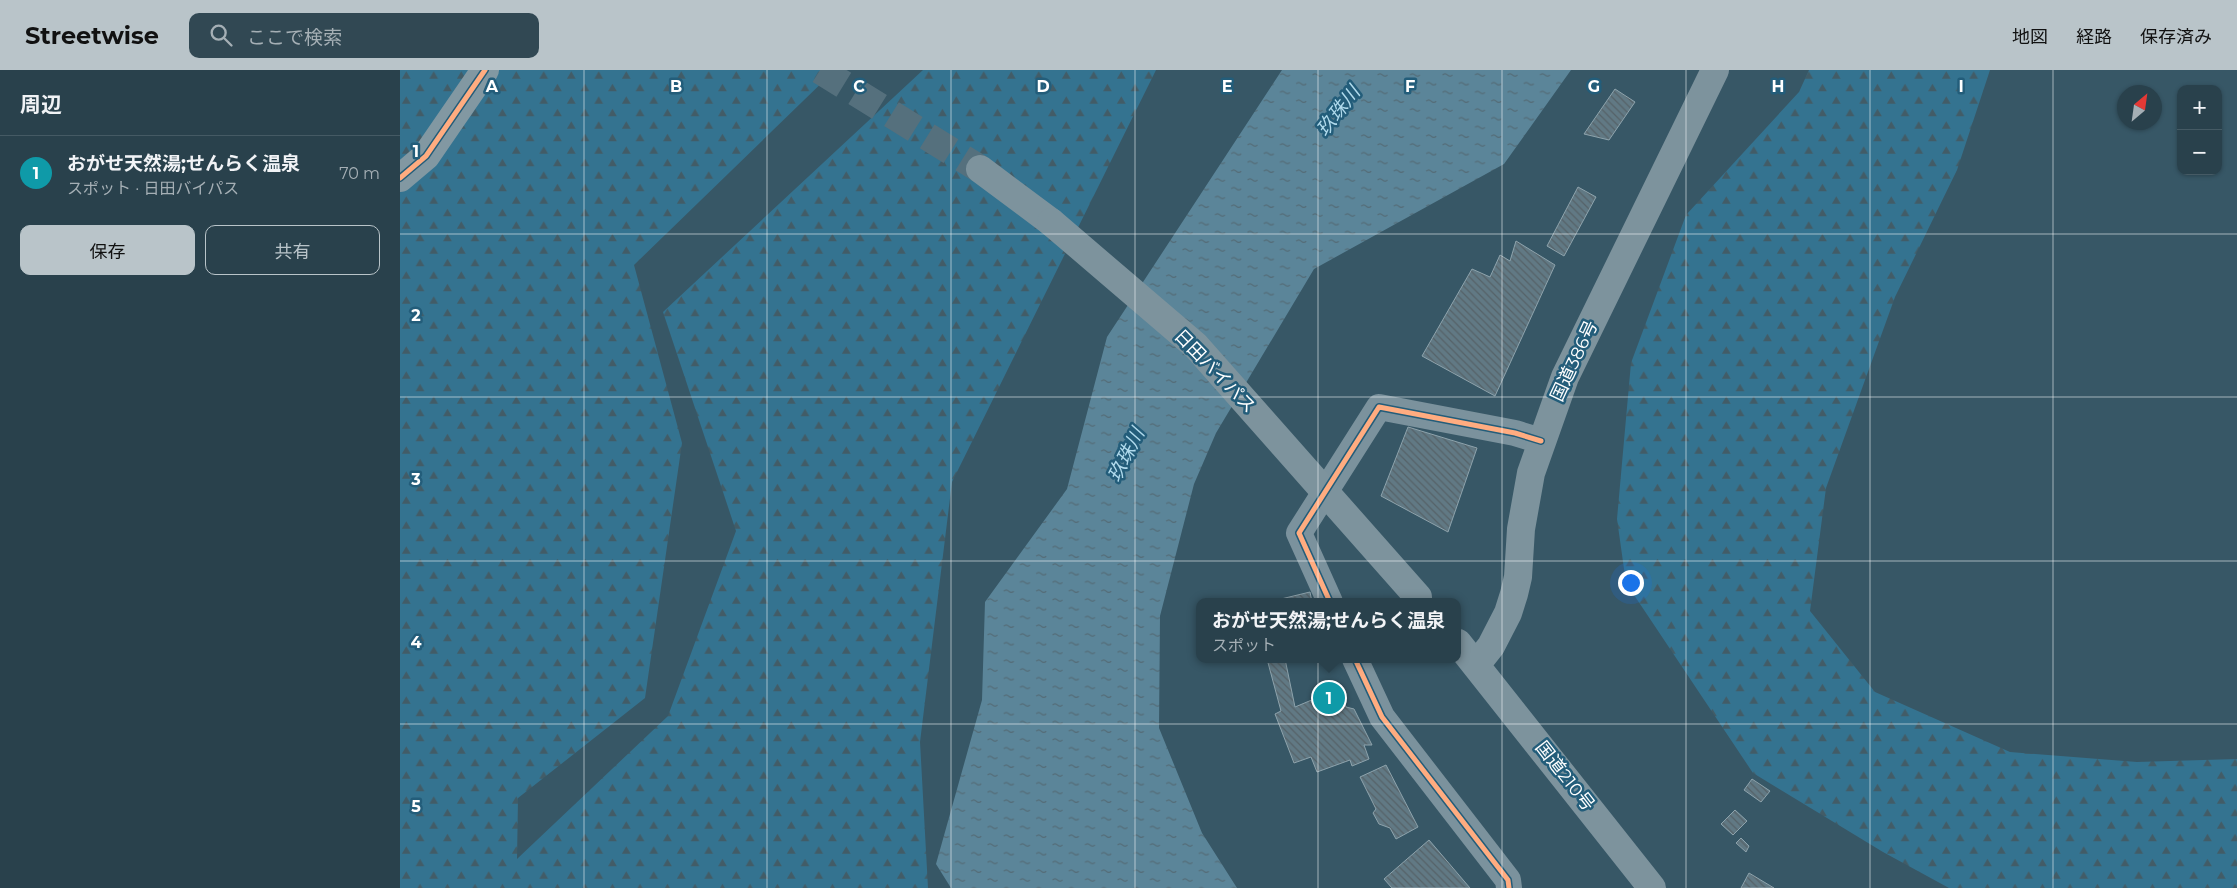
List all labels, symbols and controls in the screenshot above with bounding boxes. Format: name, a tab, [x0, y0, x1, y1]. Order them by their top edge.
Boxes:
search box	[189, 13, 539, 58]
text: Streetwise	[25, 21, 159, 50]
icon: search	[207, 21, 235, 49]
text: ここで検索	[247, 26, 342, 49]
text: 地図	[2012, 26, 2048, 48]
text: 経路	[2076, 26, 2112, 48]
text: 保存済み	[2140, 26, 2212, 48]
text: A	[485, 77, 499, 96]
text: B	[670, 77, 682, 96]
text: C	[853, 77, 865, 96]
text: D	[1036, 77, 1050, 96]
text: E	[1222, 77, 1232, 96]
text: F	[1405, 77, 1415, 96]
text: G	[1588, 77, 1600, 96]
text: H	[1772, 77, 1784, 96]
text: I	[1958, 77, 1964, 96]
water label: 玖珠川	[1311, 80, 1366, 141]
north arrow	[2117, 85, 2162, 130]
map controls	[2177, 85, 2222, 175]
button: +	[2177, 85, 2222, 130]
text: 周辺	[20, 92, 62, 117]
button: −	[2177, 130, 2222, 175]
text: 1	[413, 142, 419, 161]
text: おがせ天然湯;せんらく温泉	[67, 152, 300, 175]
text: 1	[33, 164, 39, 183]
text: 70 m	[339, 164, 380, 183]
text: スポット · 日田バイパス	[67, 179, 239, 198]
button: 保存	[20, 225, 195, 275]
button: 共有	[205, 225, 380, 275]
text: 2	[411, 306, 421, 325]
street label: 国道386号	[1546, 317, 1602, 405]
street label: 日田バイパス	[1170, 325, 1260, 417]
water label: 玖珠川	[1103, 423, 1150, 486]
text: 3	[410, 470, 421, 489]
your location	[1618, 570, 1644, 596]
popup	[1196, 598, 1461, 663]
text: おがせ天然湯;せんらく温泉	[1212, 609, 1445, 632]
text: 4	[410, 633, 422, 652]
text: スポット	[1212, 636, 1276, 655]
pin: 1	[1313, 679, 1345, 717]
street label: 国道210号	[1531, 737, 1599, 815]
text: 5	[411, 797, 421, 816]

